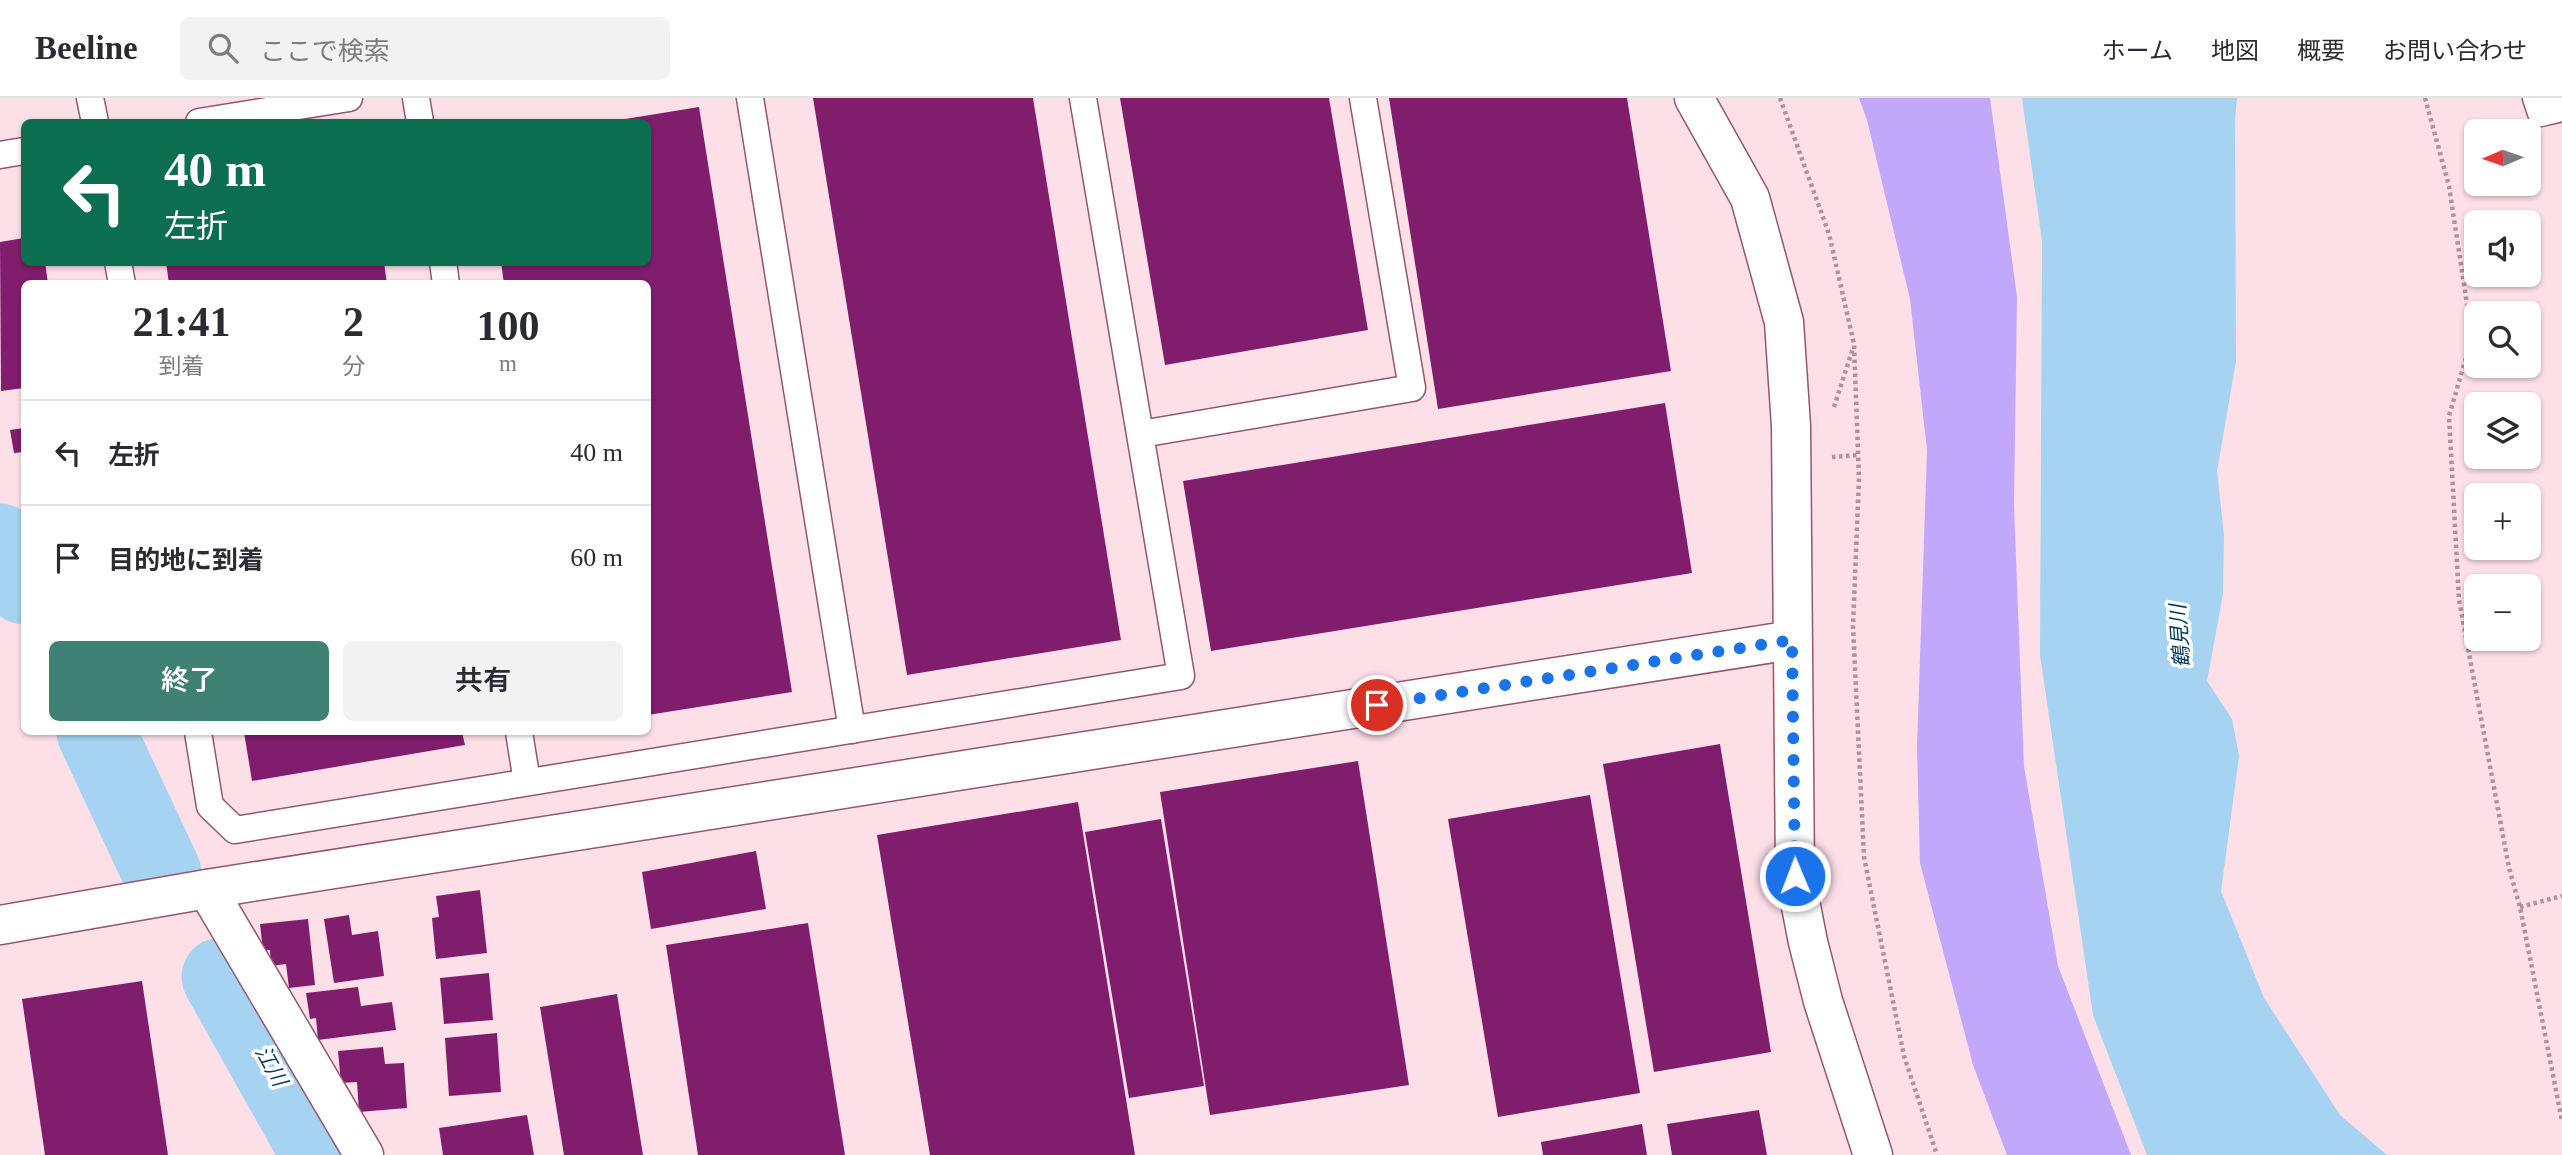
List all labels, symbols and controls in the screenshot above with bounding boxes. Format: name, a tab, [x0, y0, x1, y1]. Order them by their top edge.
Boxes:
search box	[180, 17, 670, 80]
icon: search	[204, 29, 242, 67]
text: Beeline	[35, 30, 138, 66]
text: ここで検索	[260, 37, 390, 66]
text: ホーム	[2102, 38, 2173, 64]
text: 地図	[2211, 38, 2259, 64]
text: 概要	[2297, 38, 2345, 64]
text: お問い合わせ	[2383, 38, 2527, 64]
north arrow	[2464, 119, 2541, 196]
map controls	[2464, 119, 2541, 651]
text: 40 m	[164, 142, 266, 197]
icon: left	[49, 147, 140, 238]
text: 左折	[164, 208, 228, 244]
button: sound	[2464, 210, 2541, 287]
text: 21:41	[133, 299, 231, 345]
text: 2	[343, 299, 364, 345]
button: search	[2464, 301, 2541, 378]
text: 100	[477, 303, 540, 349]
text: m	[499, 351, 517, 376]
text: 到着	[159, 354, 205, 379]
text: 分	[342, 354, 365, 379]
button: layers	[2464, 392, 2541, 469]
icon: left	[49, 434, 87, 472]
text: 40 m	[570, 438, 623, 467]
text: 左折	[108, 441, 160, 470]
button: +	[2464, 483, 2541, 560]
icon: arrive	[49, 539, 87, 577]
text: 60 m	[570, 543, 623, 572]
text: 目的地に到着	[108, 546, 264, 575]
button: −	[2464, 574, 2541, 651]
water label: 鶴見川	[2166, 602, 2194, 668]
button: 終了	[49, 641, 329, 721]
button: 共有	[343, 641, 623, 721]
pin	[1347, 675, 1407, 735]
icon: arrive	[1358, 686, 1396, 724]
position arrow	[1758, 839, 1832, 913]
water label: 江川	[250, 1042, 293, 1092]

